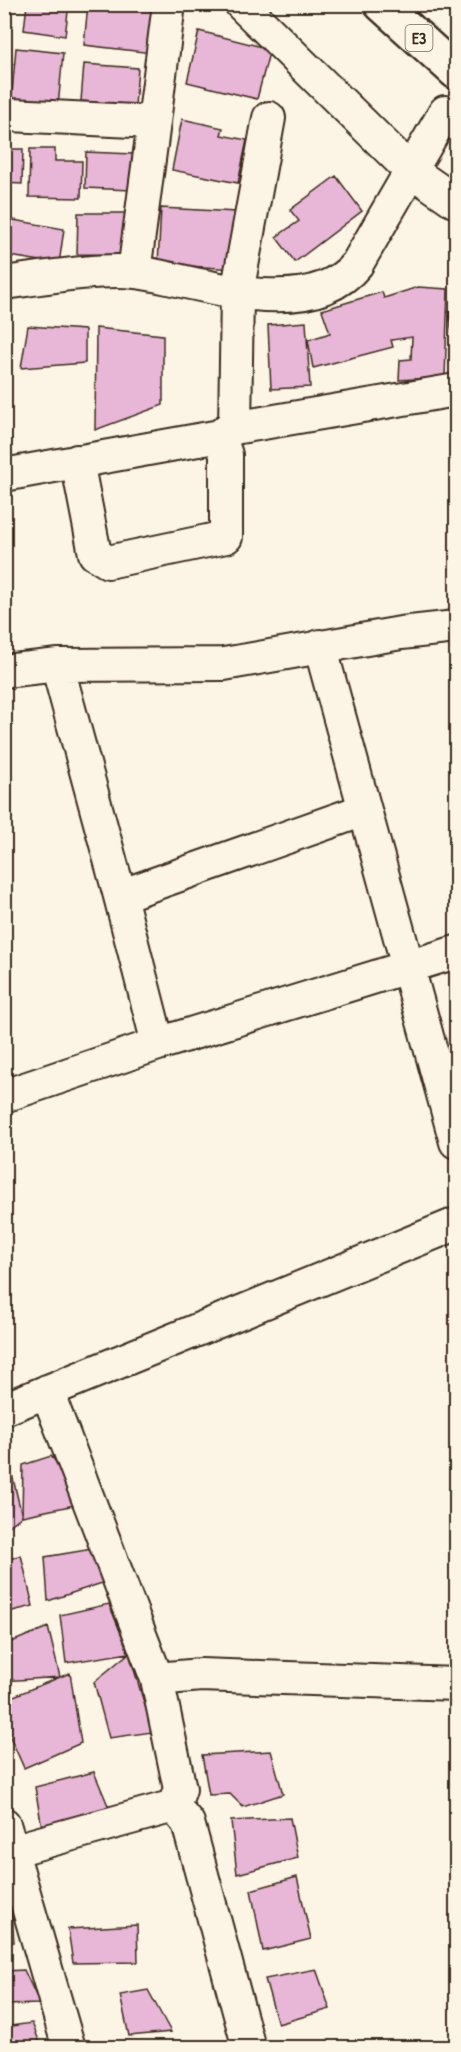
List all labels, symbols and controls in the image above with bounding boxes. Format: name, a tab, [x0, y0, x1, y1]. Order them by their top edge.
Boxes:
road number: E3	[406, 25, 432, 51]

